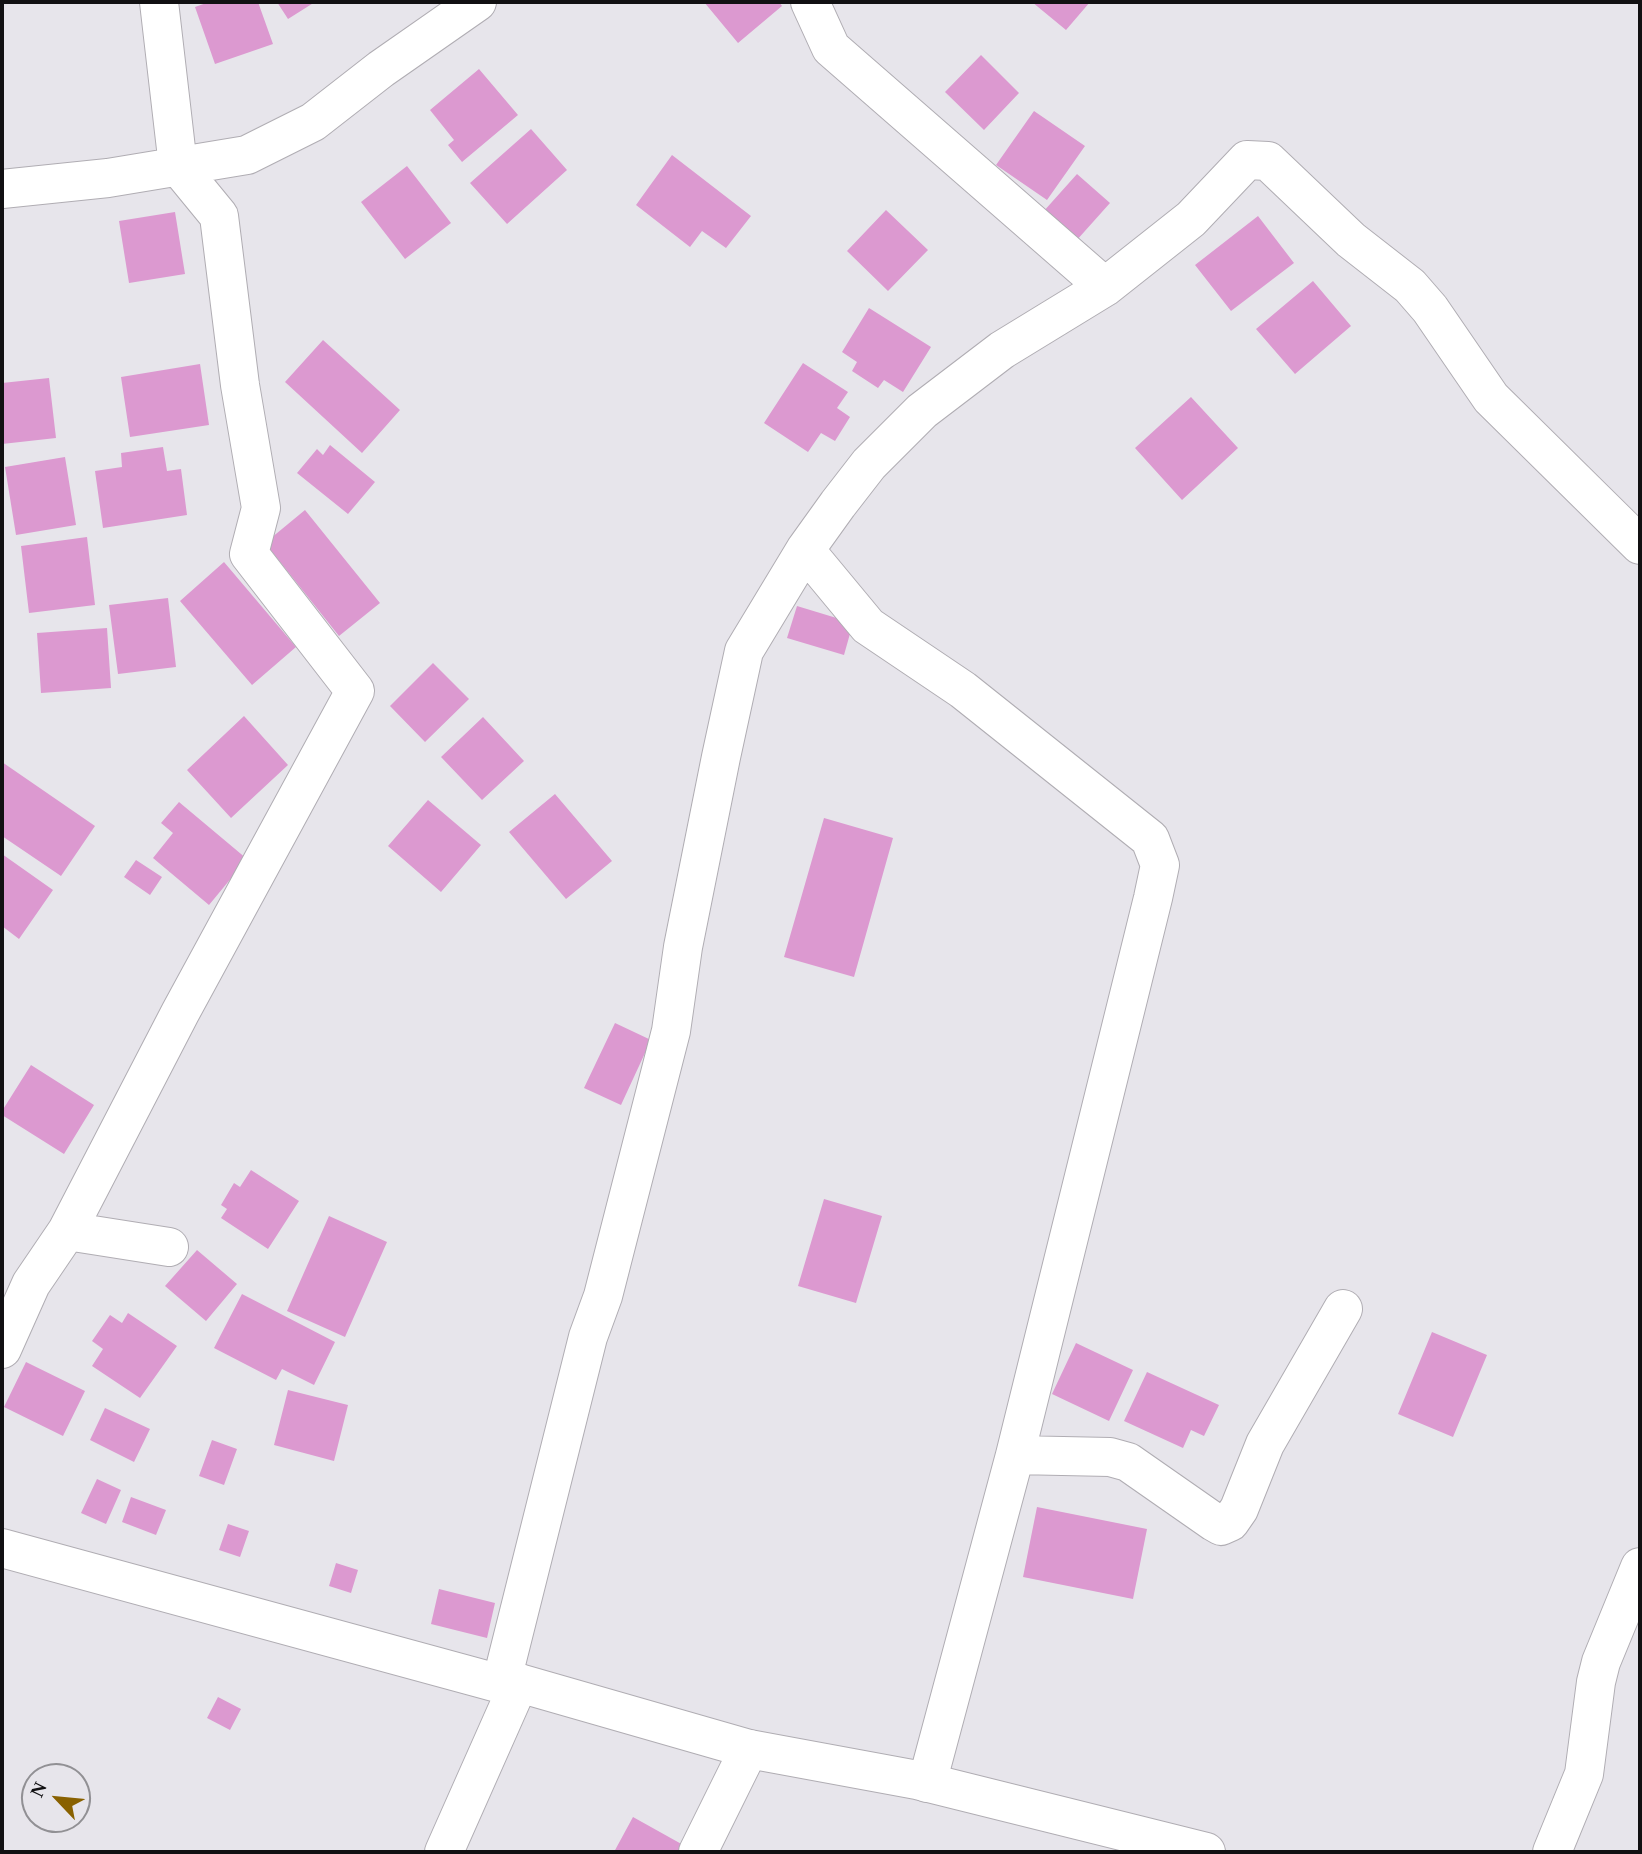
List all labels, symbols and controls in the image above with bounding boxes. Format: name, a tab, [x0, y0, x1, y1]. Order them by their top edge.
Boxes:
north arrow	[21, 1763, 91, 1833]
text: N	[26, 1779, 51, 1800]

